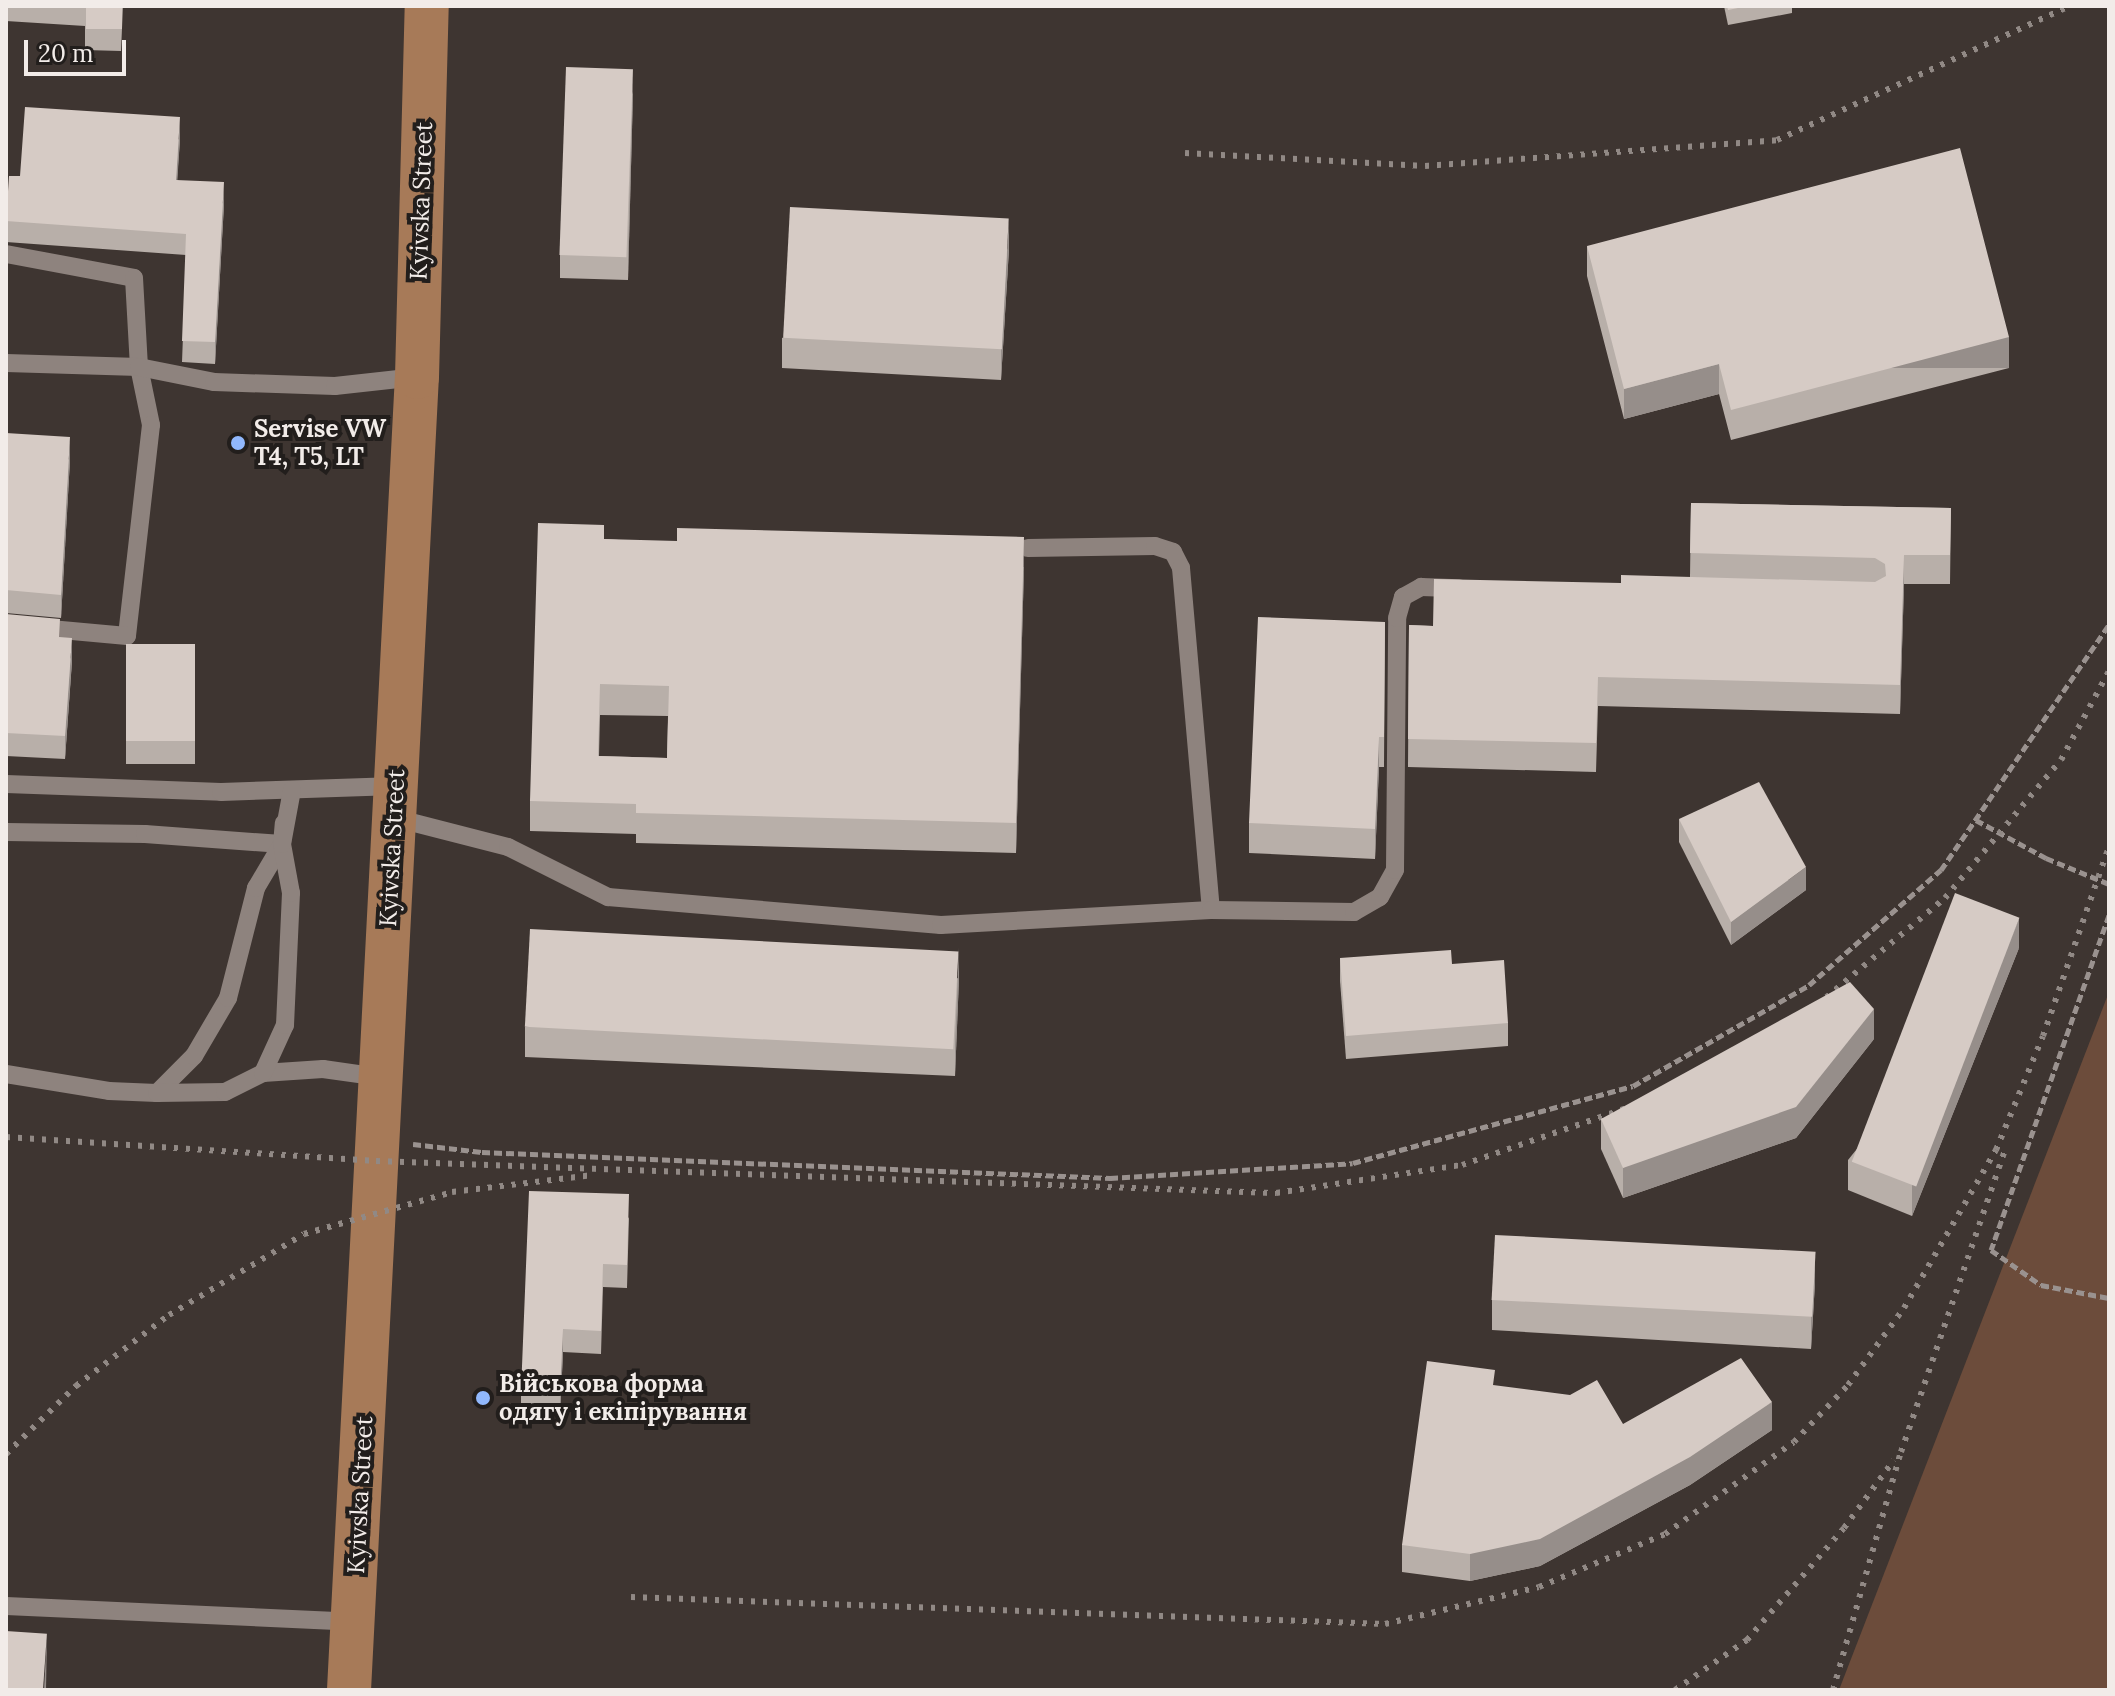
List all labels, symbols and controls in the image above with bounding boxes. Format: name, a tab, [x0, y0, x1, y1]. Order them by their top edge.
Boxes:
scale bar	[28, 24, 130, 74]
text: 20 m	[38, 38, 94, 69]
street label: Kyivska Street	[404, 122, 438, 280]
place label: Servise VW T4, T5, LT	[254, 415, 386, 471]
marker: Servise VW T4, T5, LT	[229, 434, 247, 452]
street label: Kyivska Street	[373, 768, 411, 928]
place label: Військова форма одягу і екіпірування	[499, 1370, 747, 1426]
marker: Військова форма одягу і екіпірування	[474, 1389, 492, 1407]
street label: Kyivska Street	[341, 1415, 379, 1575]

